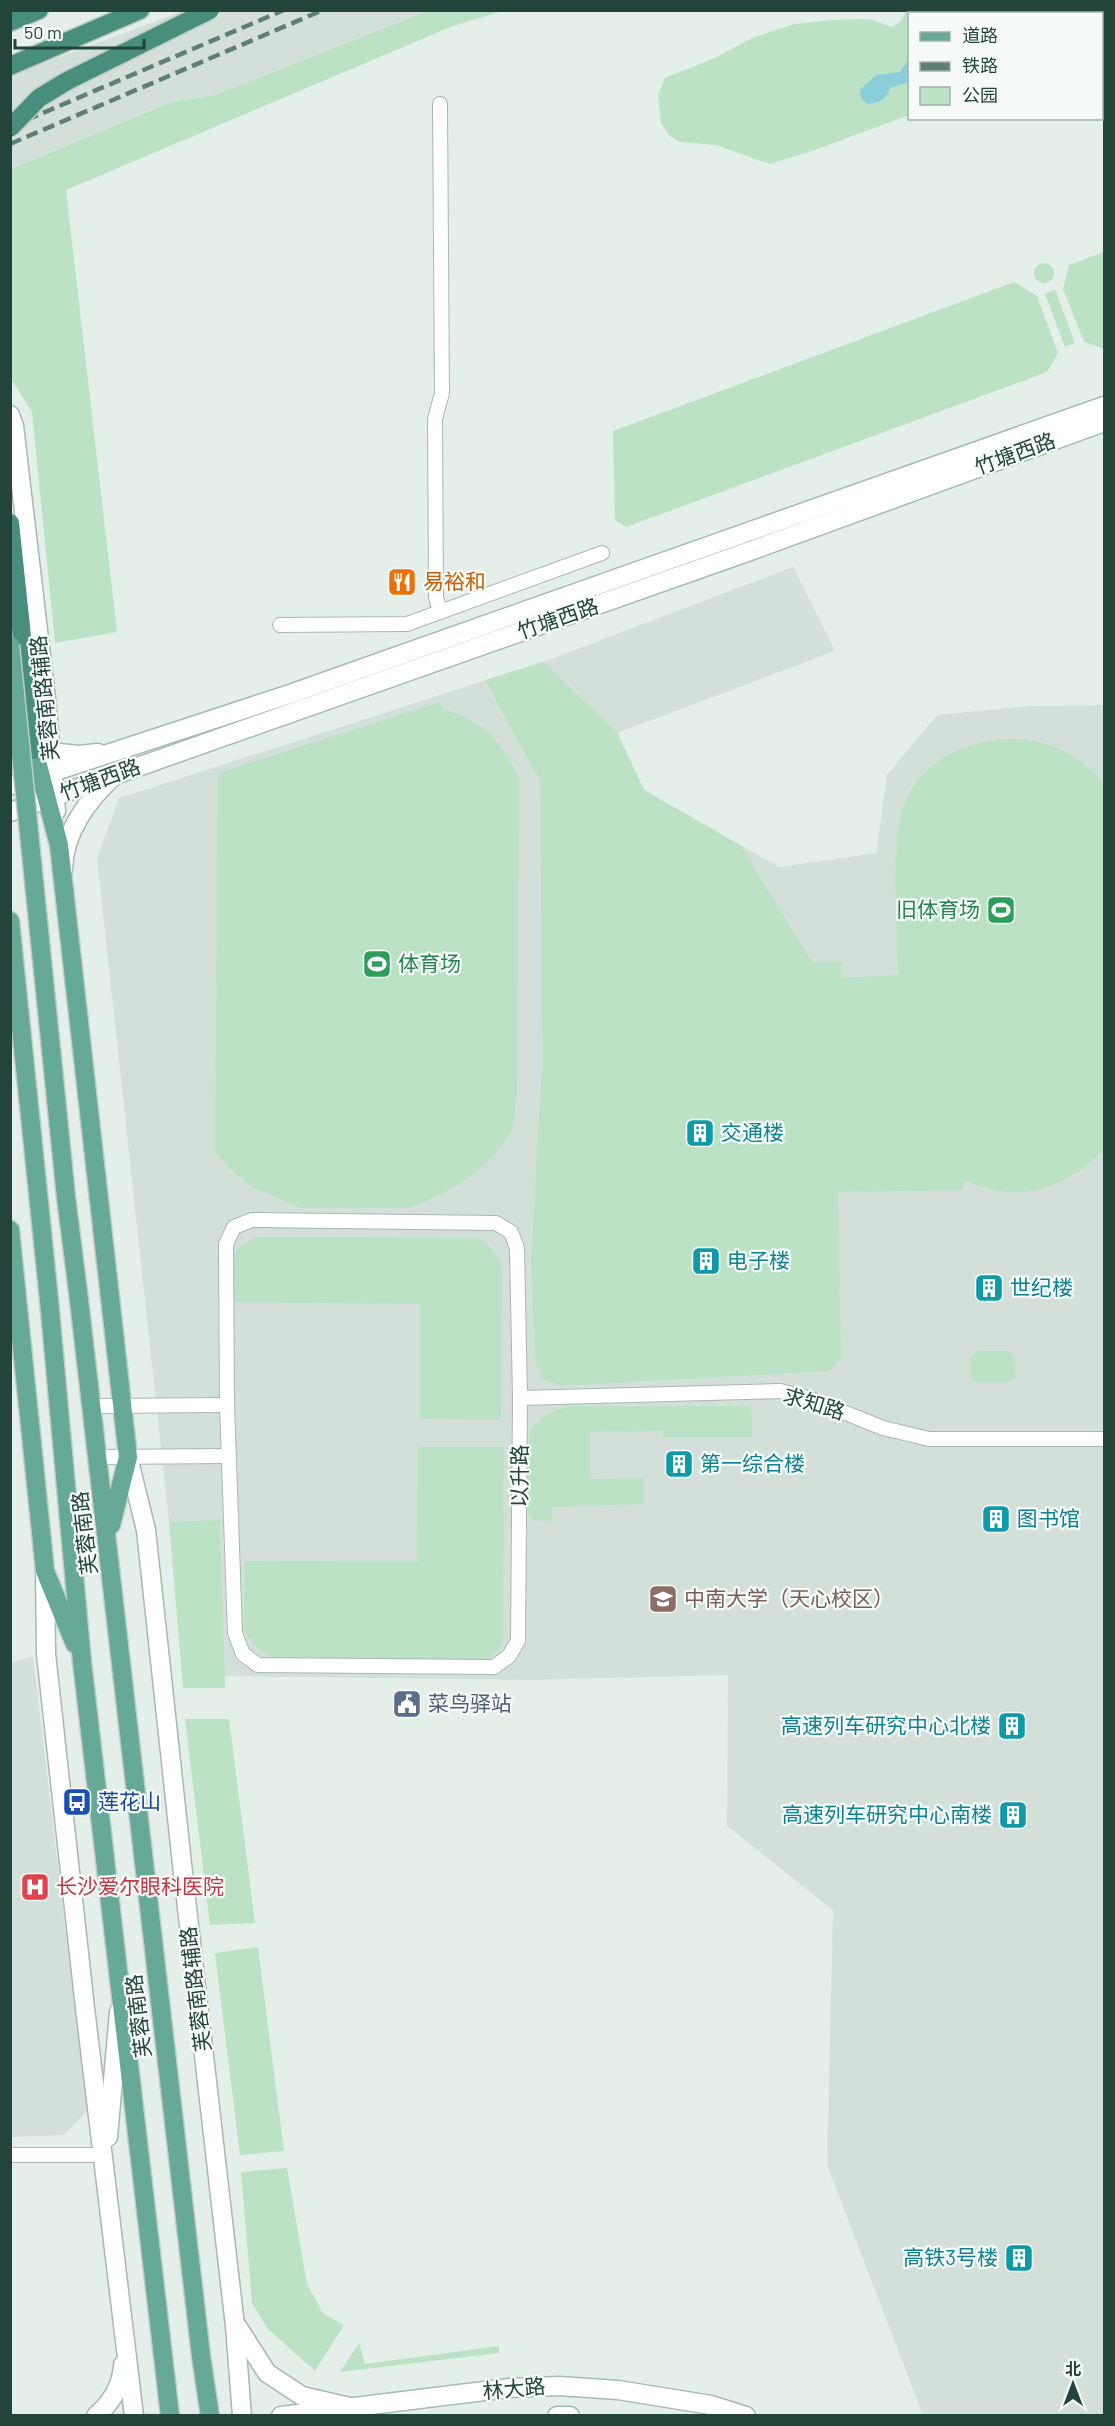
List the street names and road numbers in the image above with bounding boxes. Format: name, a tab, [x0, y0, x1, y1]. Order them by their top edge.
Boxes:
street label: 竹塘西路	[971, 426, 1058, 479]
street label: 竹塘西路	[514, 592, 601, 643]
street label: 芙蓉南路辅路	[24, 634, 63, 762]
street label: 竹塘西路	[56, 752, 143, 805]
street label: 求知路	[781, 1381, 848, 1424]
street label: 以升路	[506, 1445, 531, 1508]
street label: 芙蓉南路	[66, 1490, 101, 1576]
street label: 芙蓉南路辅路	[174, 1925, 215, 2053]
street label: 芙蓉南路	[120, 1973, 155, 2059]
street label: 林大路	[481, 2372, 546, 2403]

